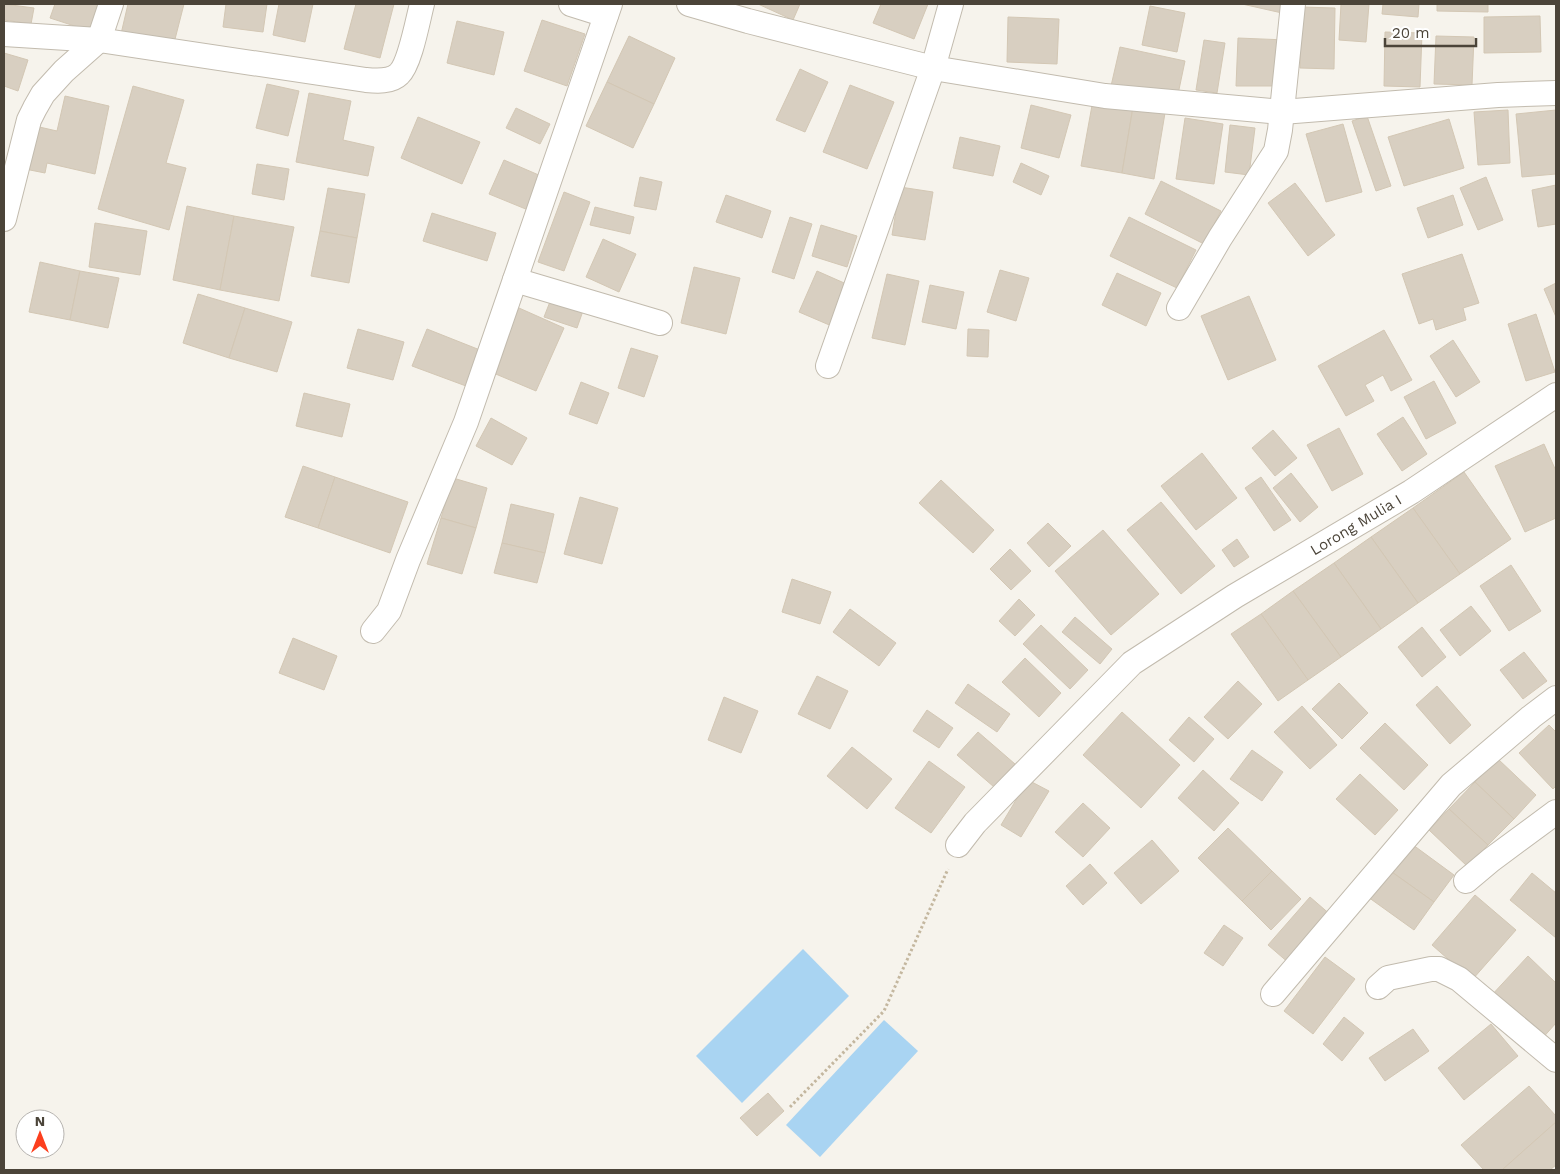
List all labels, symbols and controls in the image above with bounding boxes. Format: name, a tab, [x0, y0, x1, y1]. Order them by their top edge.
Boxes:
scale bar	[1385, 15, 1476, 47]
text: 20 m	[1392, 24, 1430, 42]
street label: Lorong Mulia I	[1307, 491, 1405, 559]
north arrow	[15, 1109, 65, 1159]
text: N	[35, 1113, 45, 1129]

